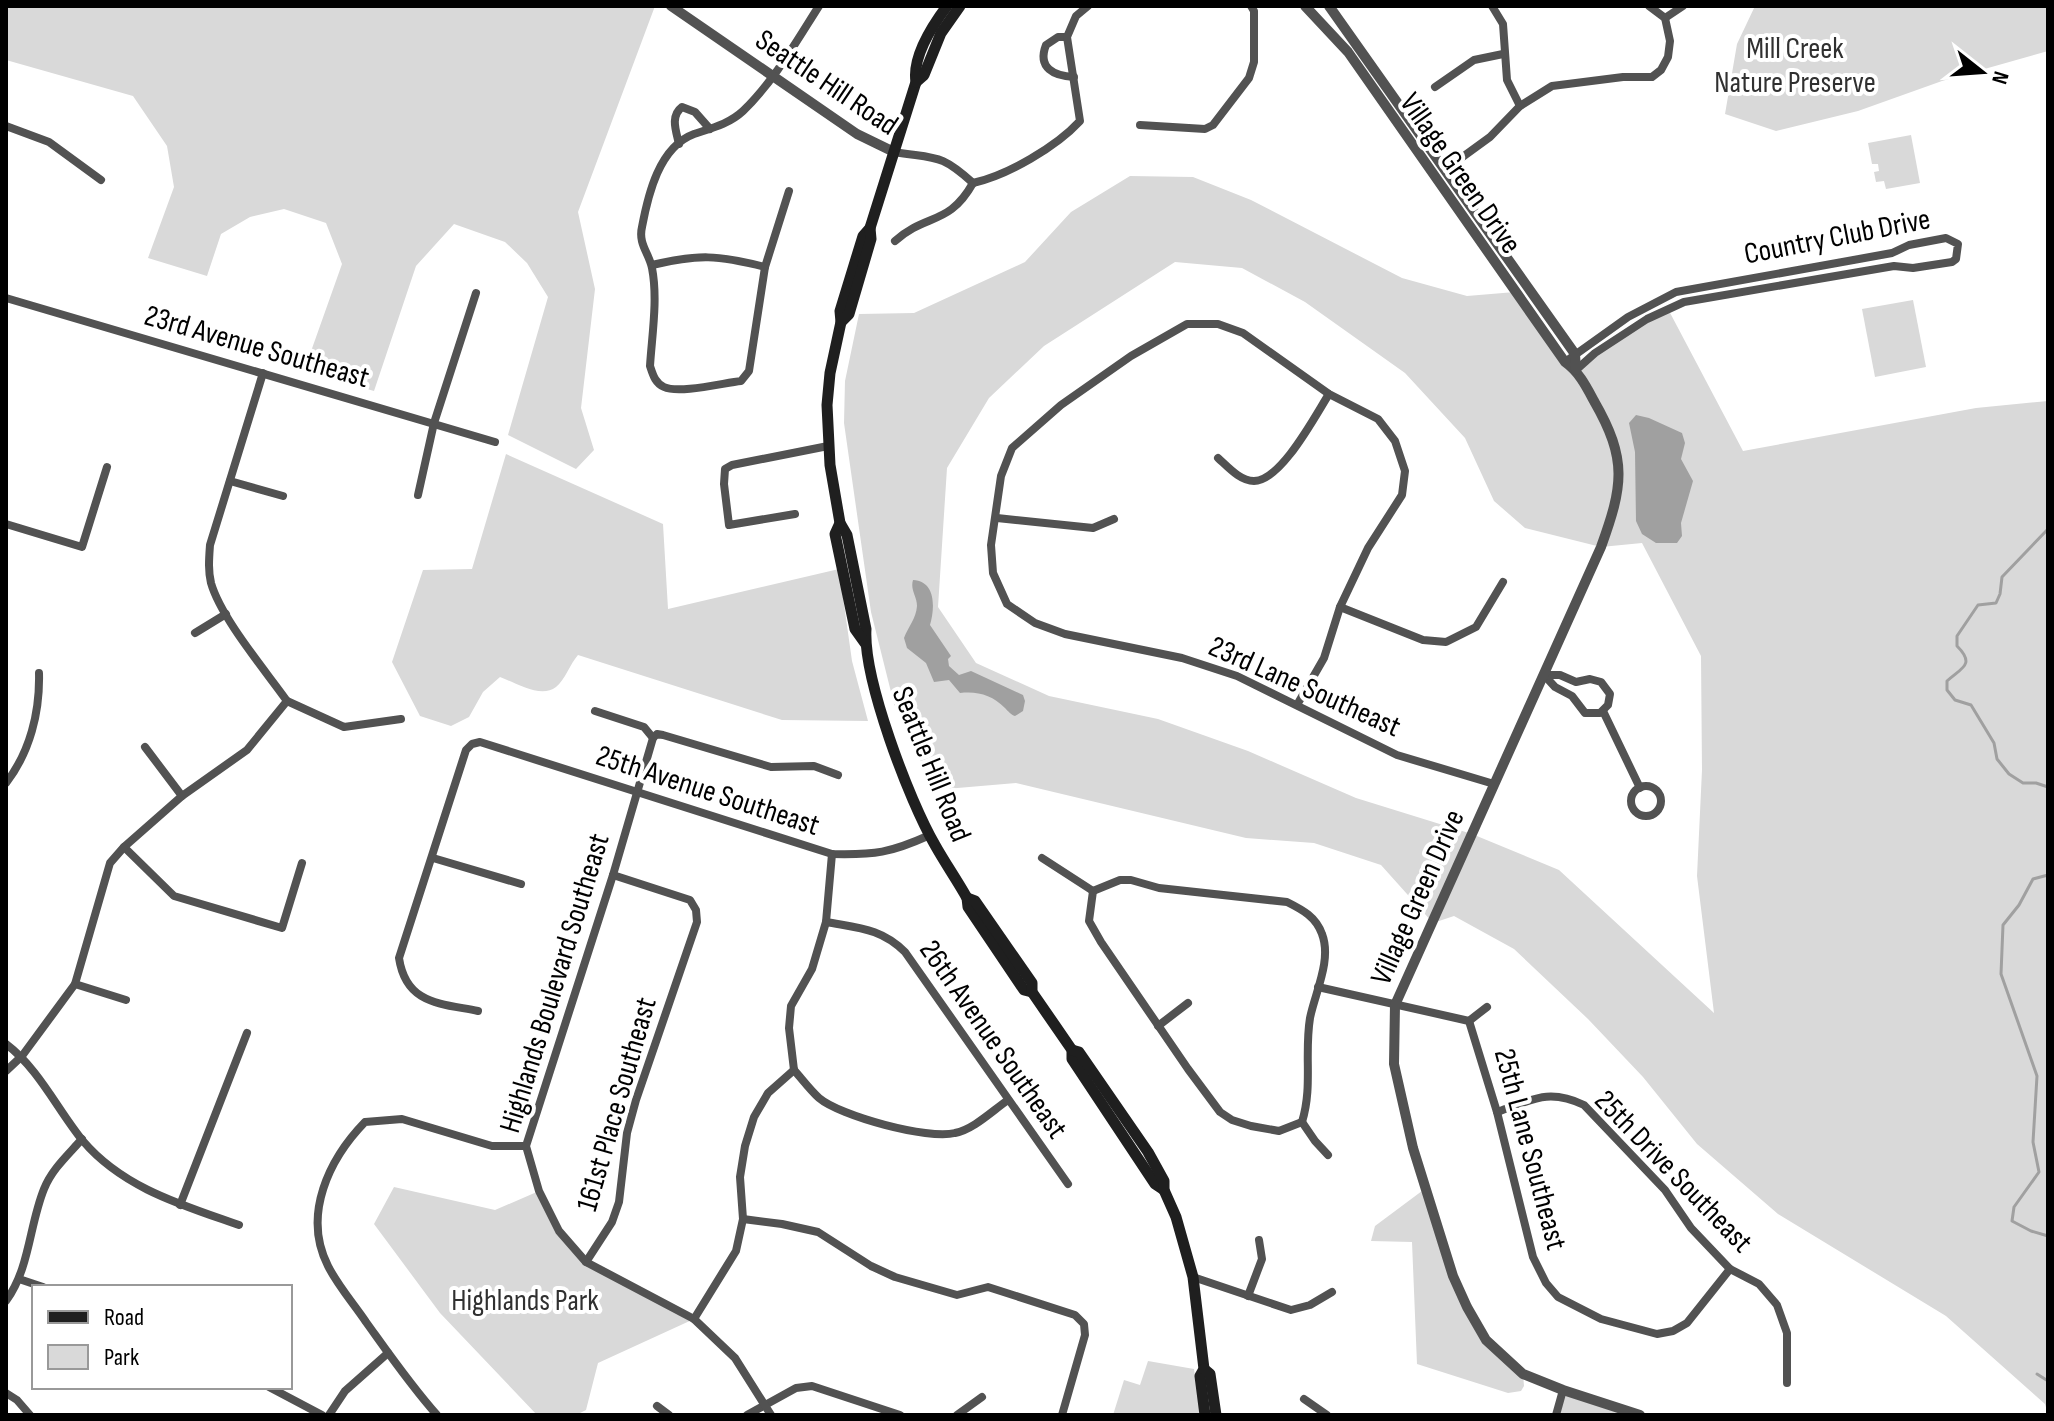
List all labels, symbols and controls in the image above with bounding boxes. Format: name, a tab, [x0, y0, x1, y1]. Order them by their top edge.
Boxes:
street label: Seattle Hill Road	[748, 22, 904, 144]
park label: Mill Creek Nature Preserve	[1714, 31, 1876, 101]
north arrow	[1942, 32, 2022, 112]
text: N	[1985, 68, 2014, 87]
street label: Village Green Drive	[1392, 86, 1529, 261]
street label: Country Club Drive	[1741, 201, 1933, 273]
street label: 23rd Avenue Southeast	[140, 298, 373, 396]
street label: 23rd Lane Southeast	[1203, 629, 1406, 745]
street label: Seattle Hill Road	[884, 682, 978, 847]
street label: 25th Avenue Southeast	[592, 738, 824, 844]
street label: Village Green Drive	[1363, 804, 1473, 990]
street label: Highlands Boulevard Southeast	[492, 829, 618, 1137]
street label: 26th Avenue Southeast	[911, 934, 1075, 1146]
street label: 161st Place Southeast	[569, 993, 665, 1215]
street label: 25th Lane Southeast	[1486, 1045, 1574, 1254]
street label: 25th Drive Southeast	[1587, 1083, 1760, 1260]
park label: Highlands Park	[451, 1283, 599, 1319]
legend	[32, 1285, 292, 1389]
text: Road	[104, 1303, 144, 1332]
text: Park	[104, 1343, 139, 1372]

